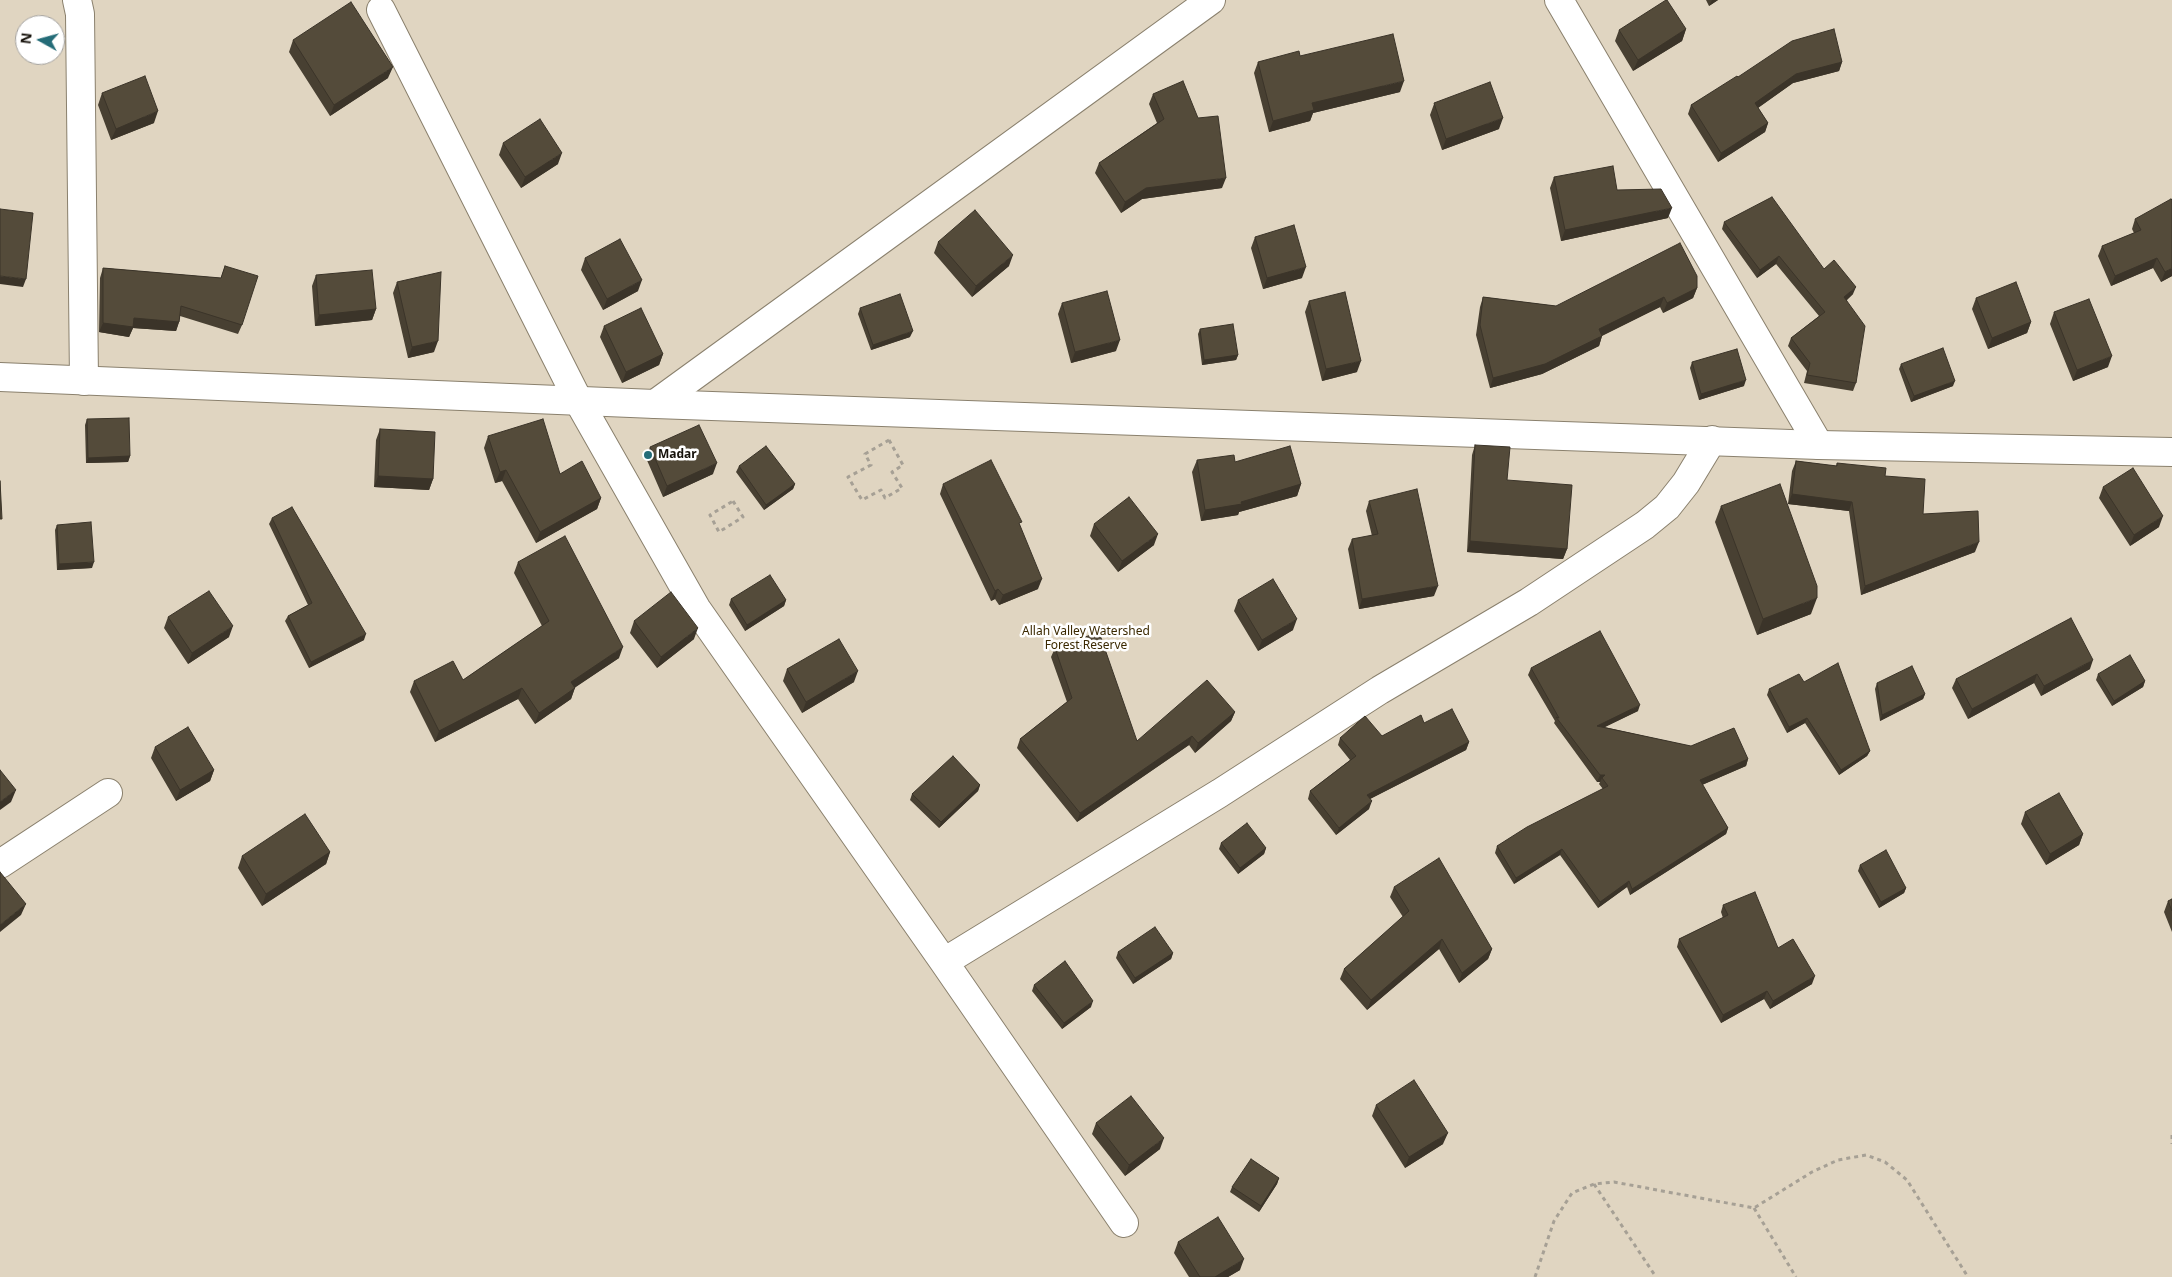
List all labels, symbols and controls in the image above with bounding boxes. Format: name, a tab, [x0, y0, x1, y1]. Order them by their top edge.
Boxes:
north arrow	[15, 15, 65, 65]
text: N	[15, 31, 36, 45]
place label: Madar	[658, 448, 697, 462]
marker: Madar	[642, 449, 654, 461]
park label: Allah Valley Watershed Forest Reserve	[1022, 625, 1150, 653]

